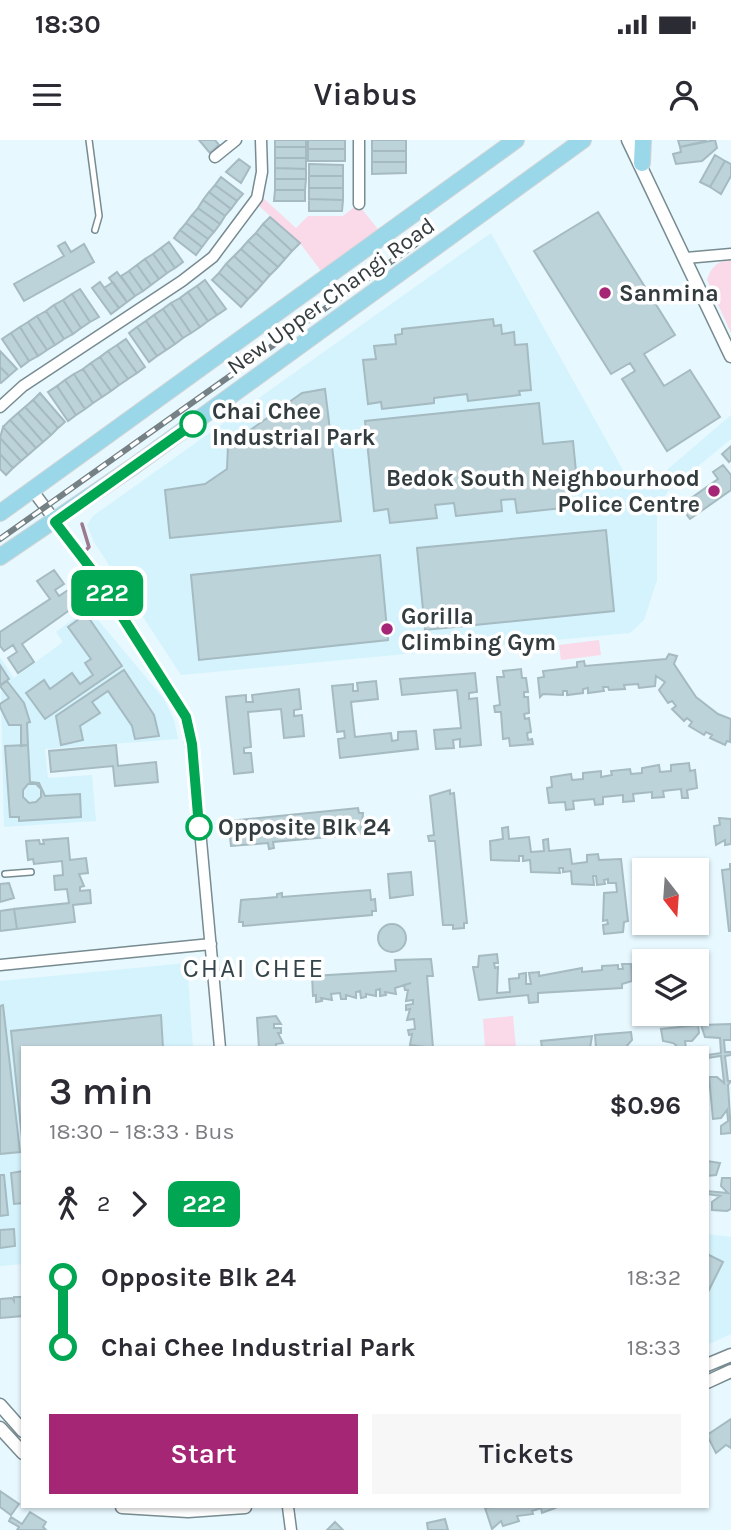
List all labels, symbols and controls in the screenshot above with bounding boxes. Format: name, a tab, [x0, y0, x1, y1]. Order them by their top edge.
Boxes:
text: 18:30	[35, 9, 101, 40]
icon: menu	[28, 76, 66, 114]
text: Viabus	[314, 76, 417, 113]
icon: person	[665, 76, 703, 114]
street label: New Upper Changi Road	[222, 212, 440, 380]
place label: Sanmina	[619, 280, 719, 307]
marker: Sanmina	[597, 285, 613, 301]
place label: Chai Chee Industrial Park	[212, 398, 376, 451]
marker: Chai Chee Industrial Park	[180, 411, 206, 437]
place label: Bedok South Neighbourhood Police Centre	[386, 465, 700, 518]
marker: Bedok South Neighbourhood Police Centre	[706, 483, 722, 499]
line badge: 222	[67, 570, 147, 616]
text: 222	[85, 579, 129, 607]
place label: Gorilla Climbing Gym	[401, 603, 556, 656]
marker: Gorilla Climbing Gym	[379, 621, 395, 637]
marker: Opposite Blk 24	[186, 814, 212, 840]
place label: Opposite Blk 24	[218, 814, 391, 841]
north arrow	[632, 858, 709, 934]
map controls	[632, 858, 709, 1026]
button: layers	[632, 949, 709, 1026]
district label: CHAI CHEE	[183, 953, 325, 984]
text: 3 min	[49, 1069, 153, 1114]
text: $0.96	[609, 1090, 681, 1121]
text: 18:30 – 18:33 · Bus	[49, 1118, 235, 1145]
icon: walk	[49, 1185, 87, 1223]
icon: forward	[120, 1185, 158, 1223]
text: 2	[97, 1190, 110, 1217]
text: 222	[182, 1190, 226, 1218]
text: Opposite Blk 24	[101, 1262, 296, 1293]
text: 18:32	[627, 1264, 681, 1291]
text: Chai Chee Industrial Park	[101, 1332, 415, 1363]
text: 18:33	[627, 1334, 681, 1361]
button: Start	[49, 1414, 358, 1494]
button: Tickets	[372, 1414, 681, 1494]

